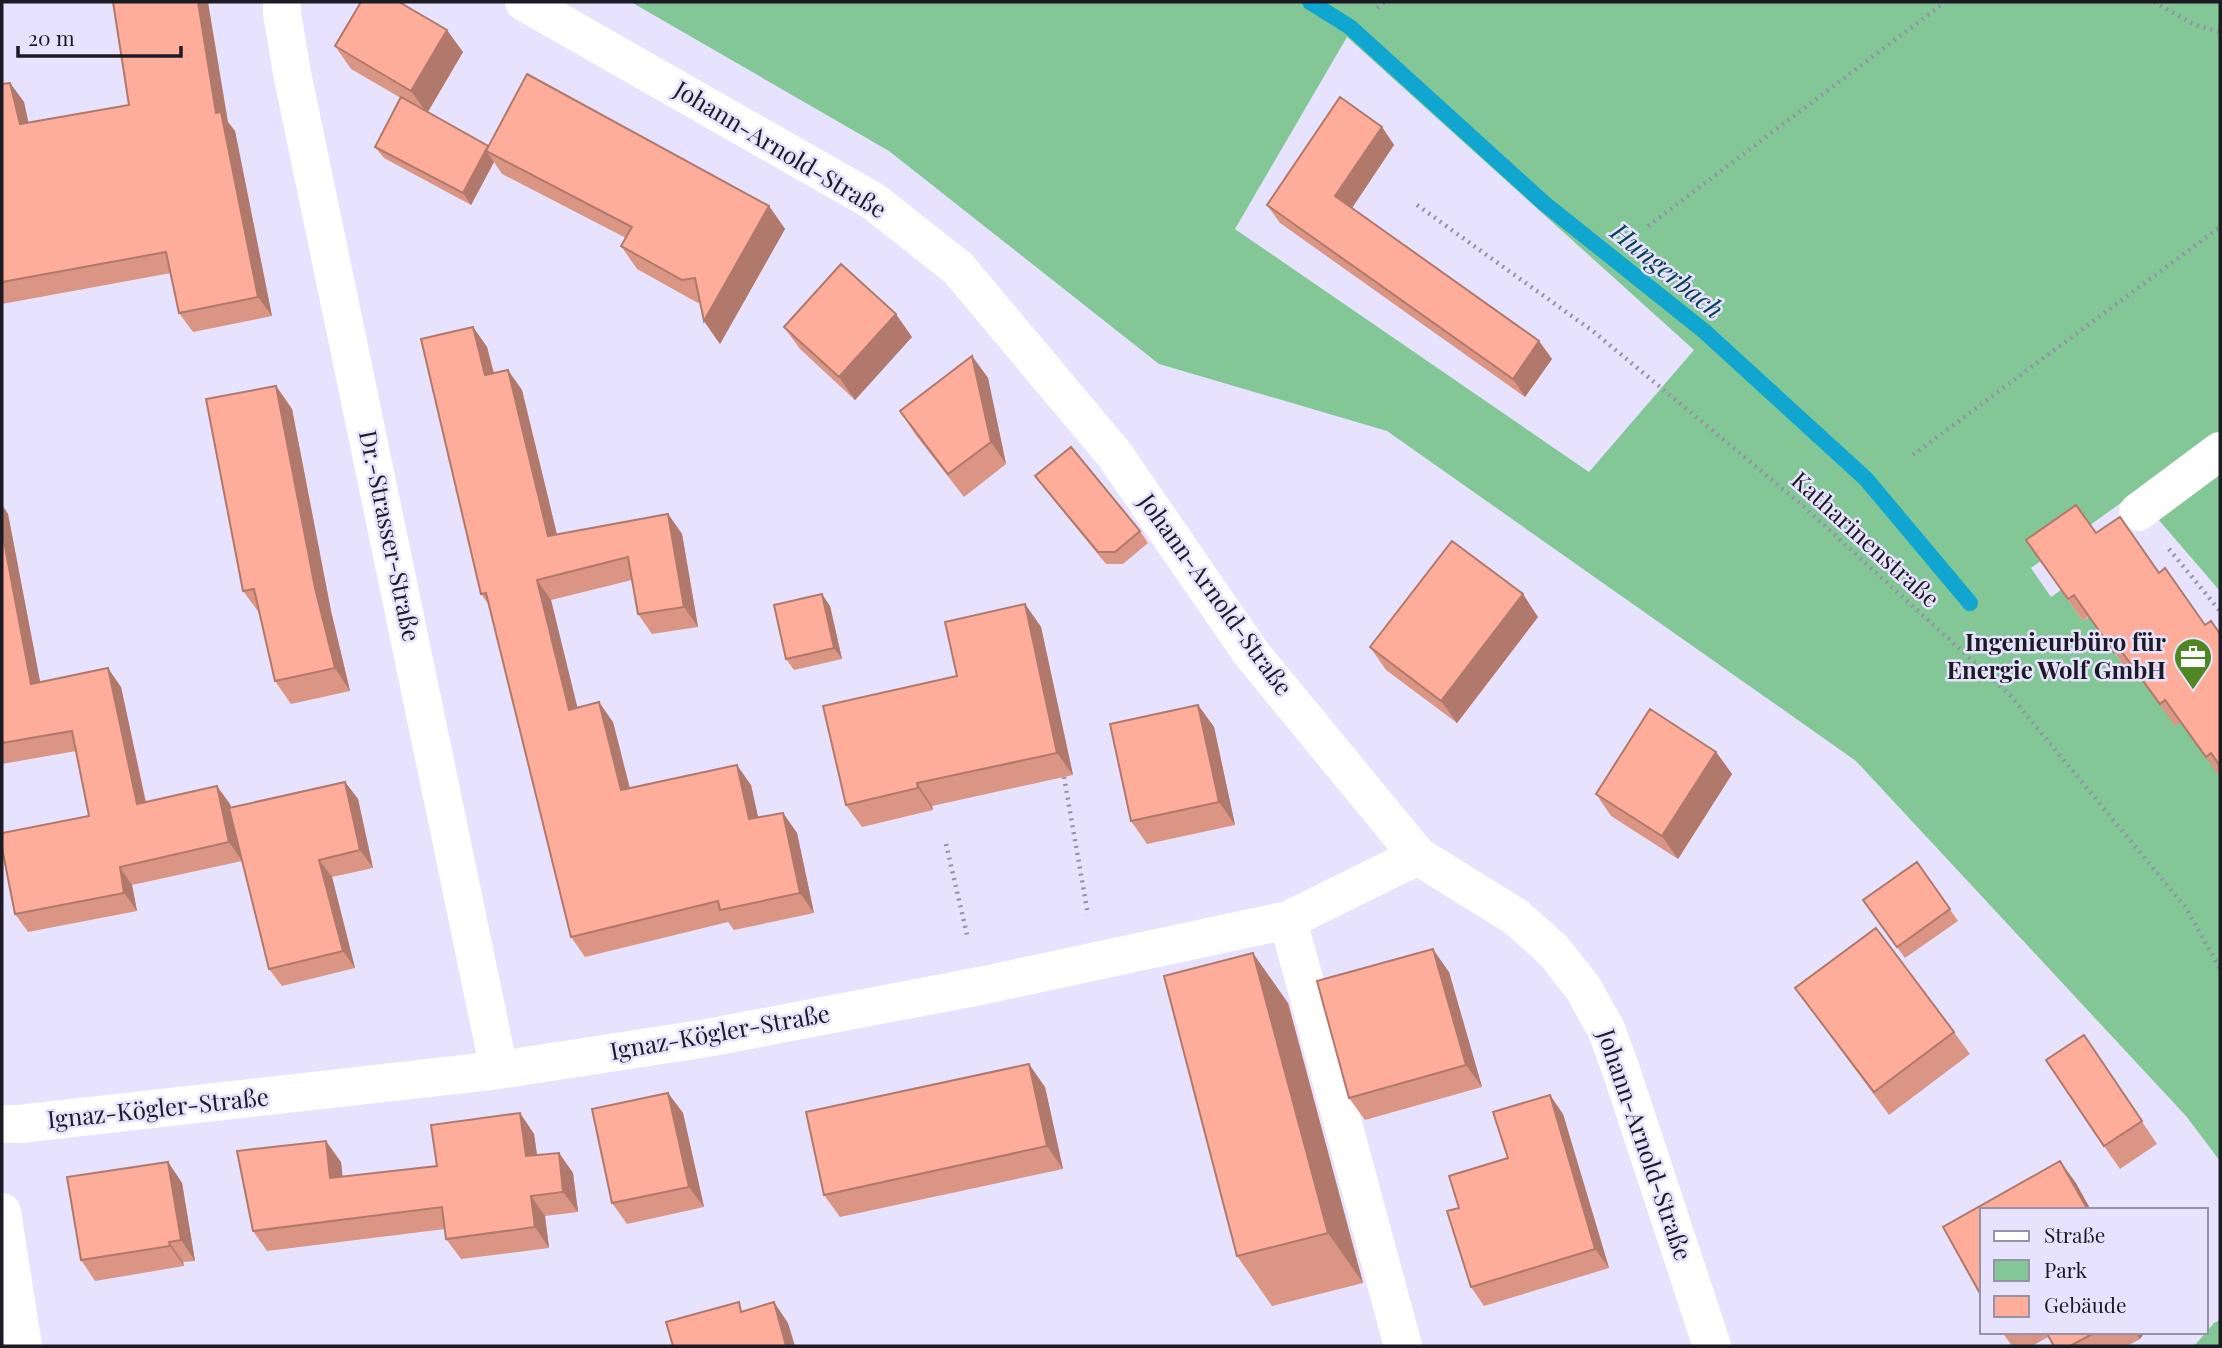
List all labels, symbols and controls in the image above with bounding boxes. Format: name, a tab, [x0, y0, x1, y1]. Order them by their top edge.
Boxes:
scale bar	[18, 14, 180, 58]
text: 20 m	[28, 23, 75, 51]
street label: Johann-Arnold-Straße	[668, 72, 893, 224]
water label: Hungerbach	[1604, 213, 1731, 326]
street label: Dr.-Strasser-Straße	[353, 427, 429, 644]
street label: Katharinenstraße	[1785, 463, 1947, 614]
street label: Johann-Arnold-Straße	[1132, 486, 1301, 701]
place label: Ingenieurbüro für Energie Wolf GmbH	[1947, 625, 2167, 685]
office icon: Ingenieurbüro für Energie Wolf GmbH	[2172, 636, 2214, 691]
street label: Ignaz-Kögler-Straße	[607, 996, 832, 1066]
street label: Johann-Arnold-Straße	[1591, 1024, 1700, 1264]
street label: Ignaz-Kögler-Straße	[45, 1079, 270, 1135]
legend	[1980, 1208, 2208, 1334]
text: Straße	[2044, 1220, 2105, 1248]
text: Park	[2044, 1255, 2088, 1283]
text: Gebäude	[2044, 1290, 2127, 1318]

